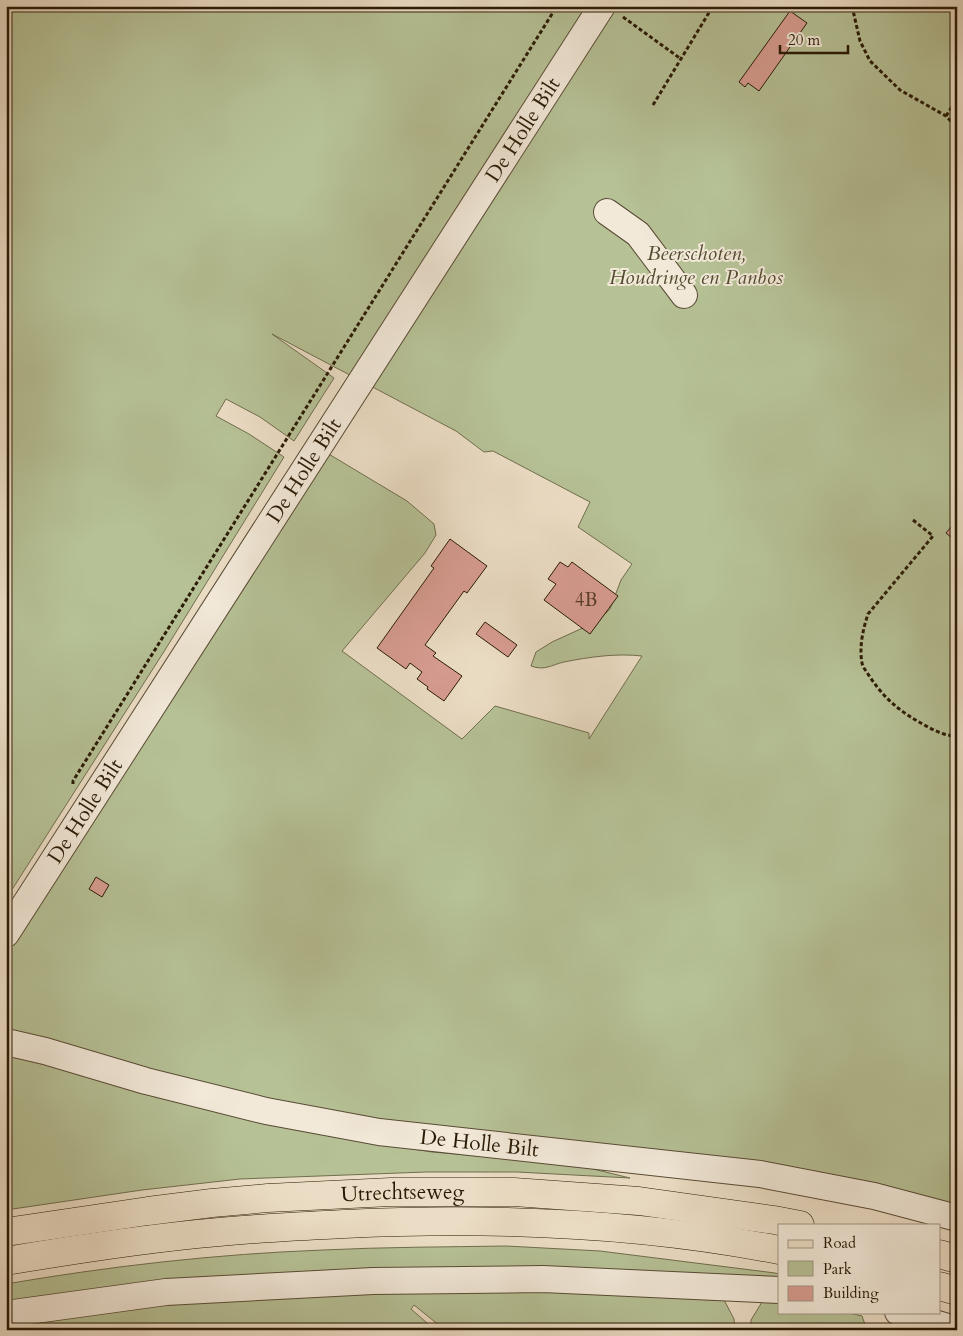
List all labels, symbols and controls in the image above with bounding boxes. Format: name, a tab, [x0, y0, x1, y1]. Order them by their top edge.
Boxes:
scale bar	[780, 22, 848, 54]
text: 20 m	[788, 30, 820, 50]
street label: De Holle Bilt	[478, 71, 567, 188]
park label: Beerschoten, Houdringe en Panbos	[609, 239, 783, 292]
street label: De Holle Bilt	[259, 412, 348, 528]
house number: 4B	[575, 587, 597, 613]
street label: De Holle Bilt	[40, 753, 130, 869]
street label: De Holle Bilt	[419, 1122, 541, 1164]
street label: Utrechtseweg	[340, 1177, 465, 1209]
legend	[778, 1224, 940, 1314]
text: Road	[823, 1233, 856, 1253]
text: Park	[823, 1259, 852, 1279]
text: Building	[823, 1283, 879, 1303]

